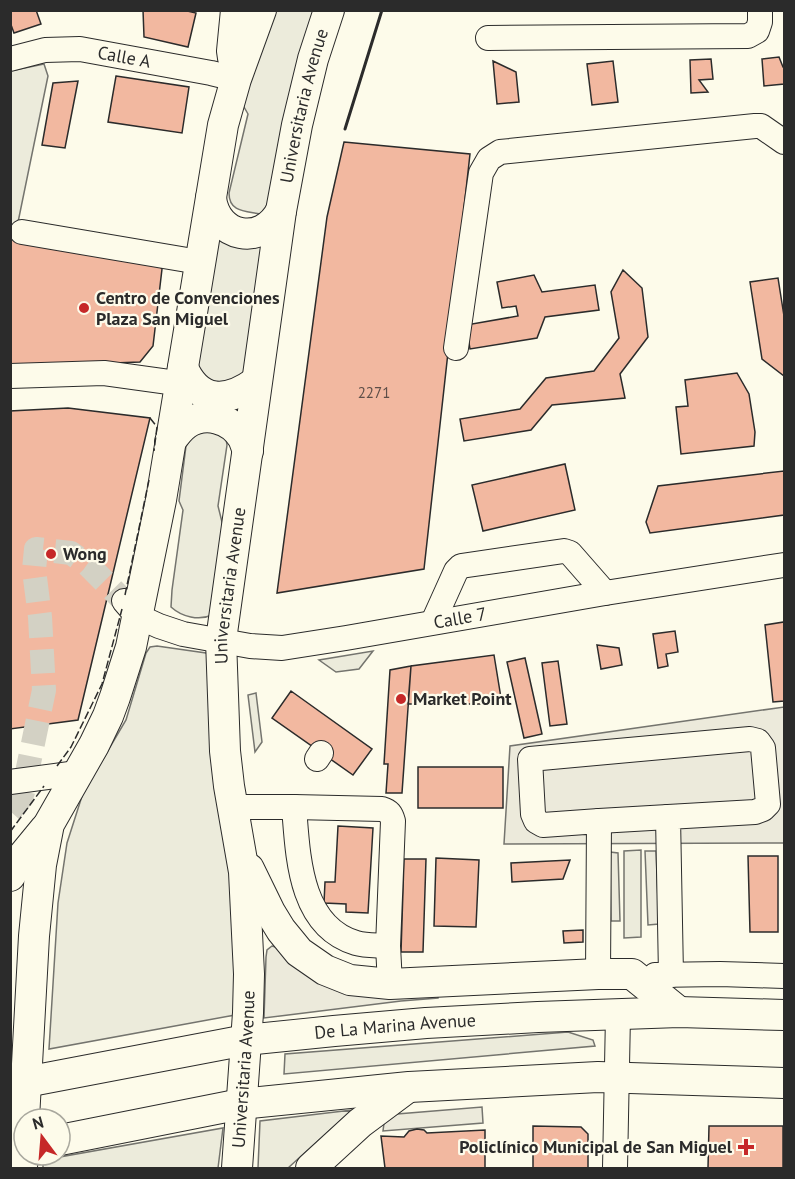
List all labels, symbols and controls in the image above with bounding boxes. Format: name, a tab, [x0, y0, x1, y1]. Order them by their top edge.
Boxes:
street label: Universitaria Avenue	[274, 25, 333, 185]
street label: Calle A	[96, 40, 153, 73]
place label: Centro de Convenciones Plaza San Miguel	[96, 286, 280, 330]
marker: Centro de Convenciones Plaza San Miguel	[77, 301, 91, 315]
house number: 2271	[358, 383, 390, 402]
street label: Universitaria Avenue	[209, 506, 250, 665]
place label: Wong	[63, 542, 107, 565]
marker: Wong	[44, 547, 58, 561]
street label: Calle 7	[432, 602, 488, 634]
place label: Market Point	[413, 687, 512, 710]
marker: Market Point	[394, 692, 408, 706]
street label: Universitaria Avenue	[226, 990, 260, 1149]
street label: De La Marina Avenue	[313, 1008, 476, 1044]
north arrow	[12, 1107, 72, 1167]
text: N	[30, 1112, 46, 1134]
place label: Policlínico Municipal de San Miguel	[459, 1135, 733, 1158]
marker: Policlínico Municipal de San Miguel	[737, 1138, 755, 1156]

